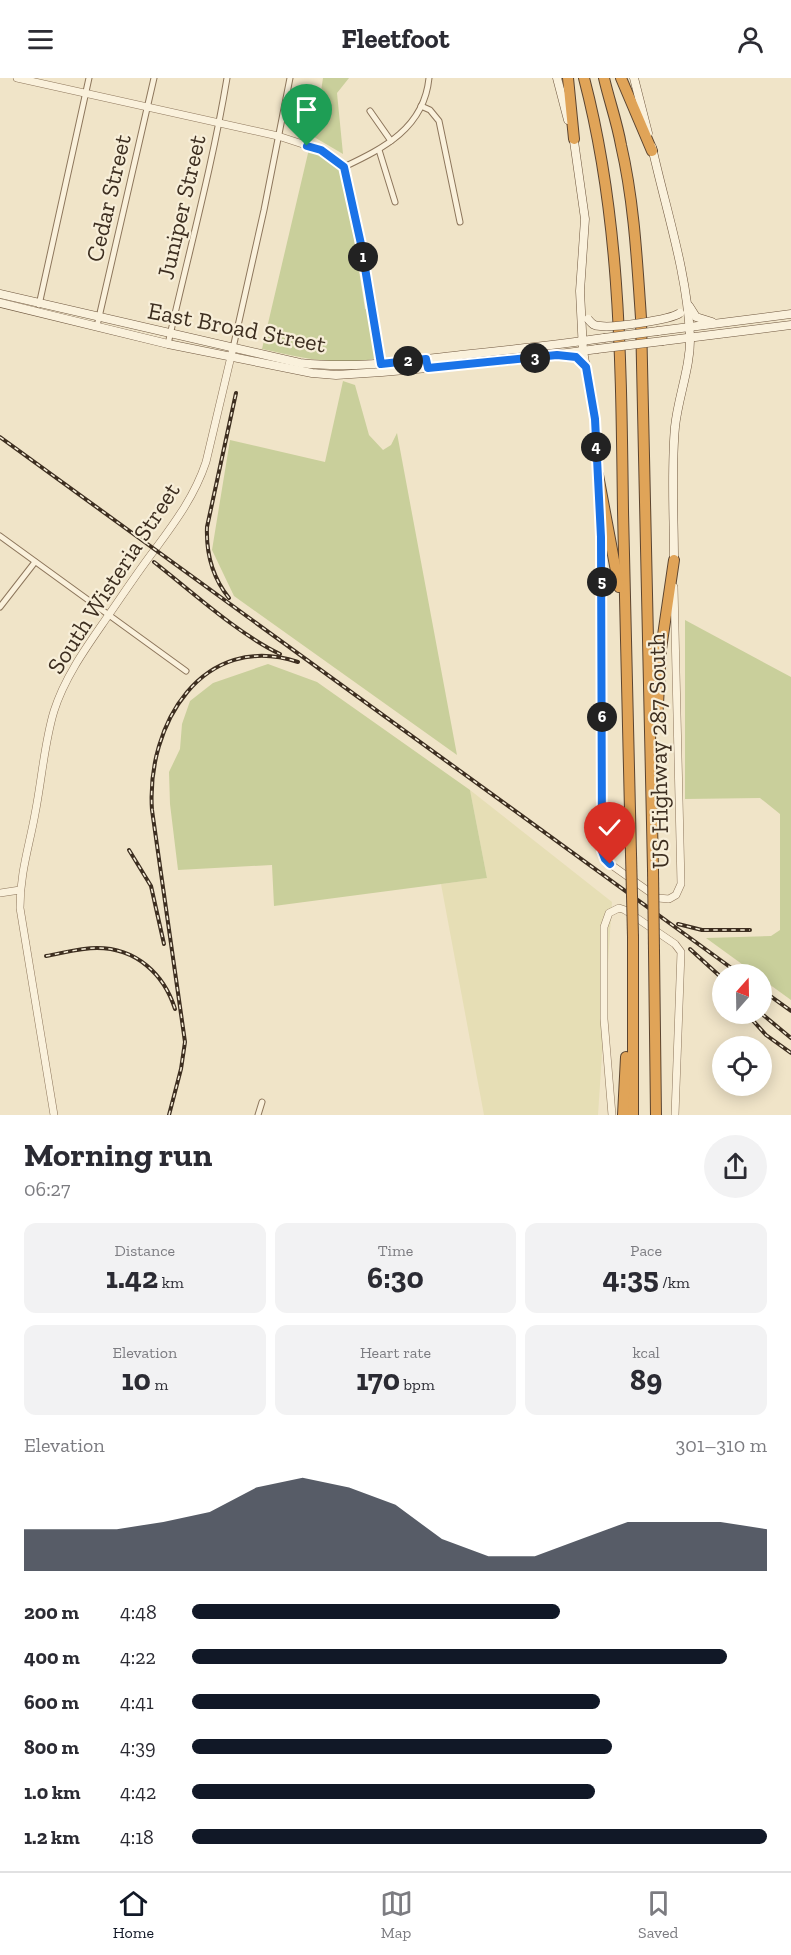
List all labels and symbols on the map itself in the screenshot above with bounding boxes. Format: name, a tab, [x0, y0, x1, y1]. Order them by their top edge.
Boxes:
pin	[281, 84, 332, 146]
street label: Cedar Street	[79, 131, 137, 265]
street label: Juniper Street	[150, 132, 212, 282]
pin: 1	[348, 242, 378, 272]
street label: East Broad Street	[145, 296, 329, 359]
pin: 3	[520, 343, 550, 373]
pin: 2	[393, 346, 423, 376]
pin: 4	[581, 432, 611, 462]
street label: South Wisteria Street	[40, 477, 186, 679]
pin: 5	[587, 567, 617, 597]
street label: US Highway 287 South	[641, 632, 675, 869]
pin: 6	[587, 702, 617, 732]
pin	[584, 802, 635, 864]
north arrow	[712, 964, 772, 1024]

